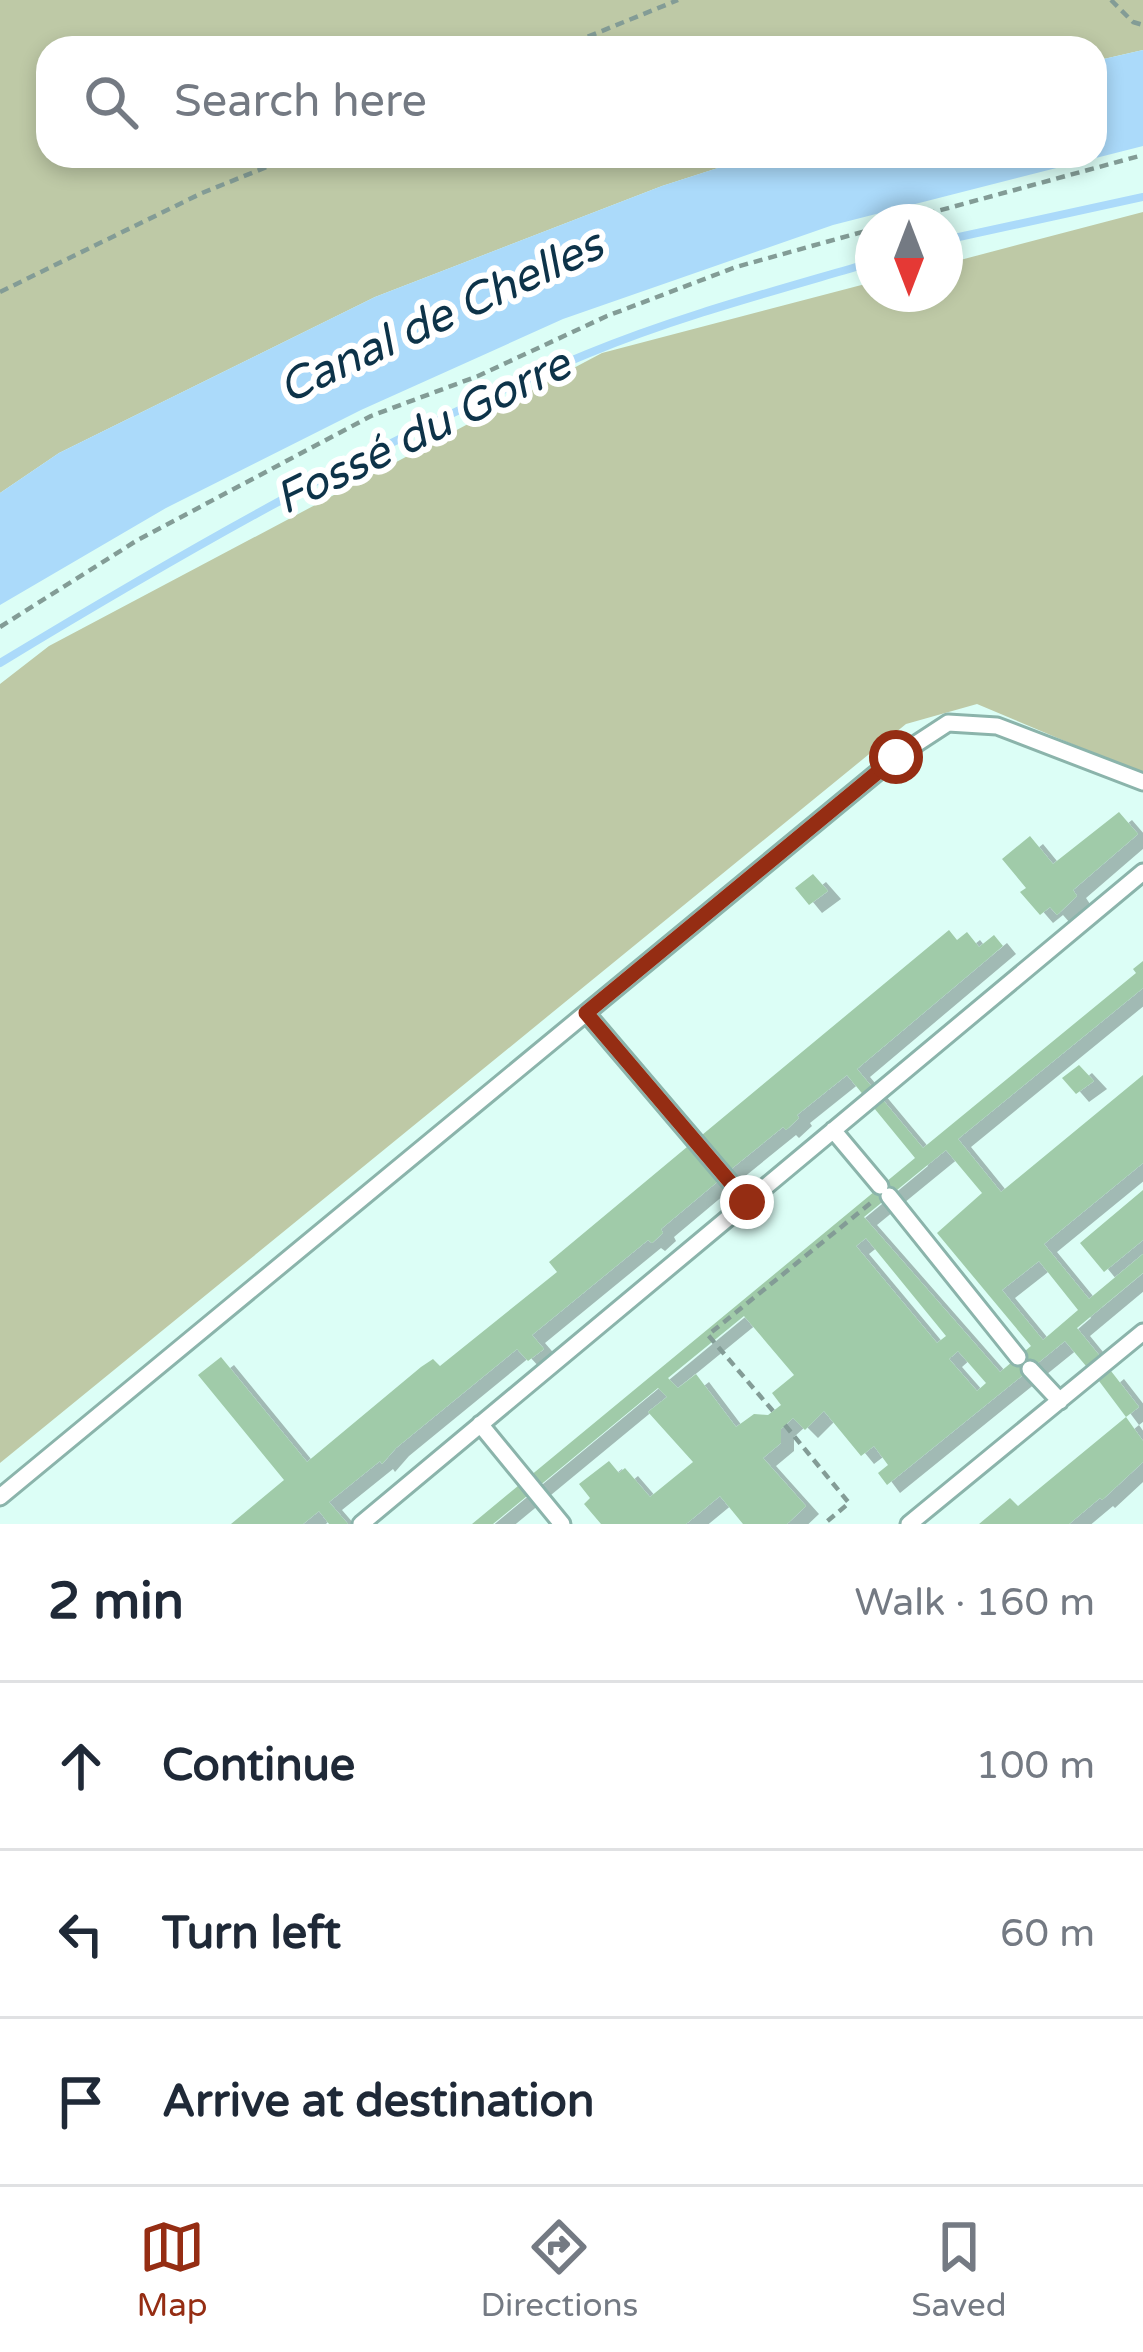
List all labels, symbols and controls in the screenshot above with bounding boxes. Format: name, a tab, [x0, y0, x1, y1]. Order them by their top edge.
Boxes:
search box	[36, 36, 1107, 168]
icon: search	[78, 69, 144, 135]
text: Search here	[174, 75, 427, 129]
north arrow	[855, 204, 963, 312]
water label: Canal de Chelles	[270, 217, 615, 416]
water label: Fossé du Gorre	[267, 336, 582, 527]
route start	[869, 730, 923, 784]
route end	[720, 1175, 774, 1229]
text: 2 min	[48, 1571, 184, 1633]
text: Walk · 160 m	[854, 1579, 1095, 1626]
icon: ahead	[48, 1733, 114, 1799]
text: Continue	[162, 1739, 355, 1793]
text: 100 m	[976, 1742, 1095, 1789]
icon: left	[48, 1901, 114, 1967]
text: Turn left	[162, 1907, 341, 1961]
text: 60 m	[1000, 1910, 1095, 1957]
icon: arrive	[48, 2069, 114, 2135]
text: Arrive at destination	[162, 2075, 594, 2129]
tab: Map	[136, 2214, 208, 2325]
tab: Directions	[480, 2214, 638, 2325]
tab: Saved	[911, 2214, 1007, 2325]

